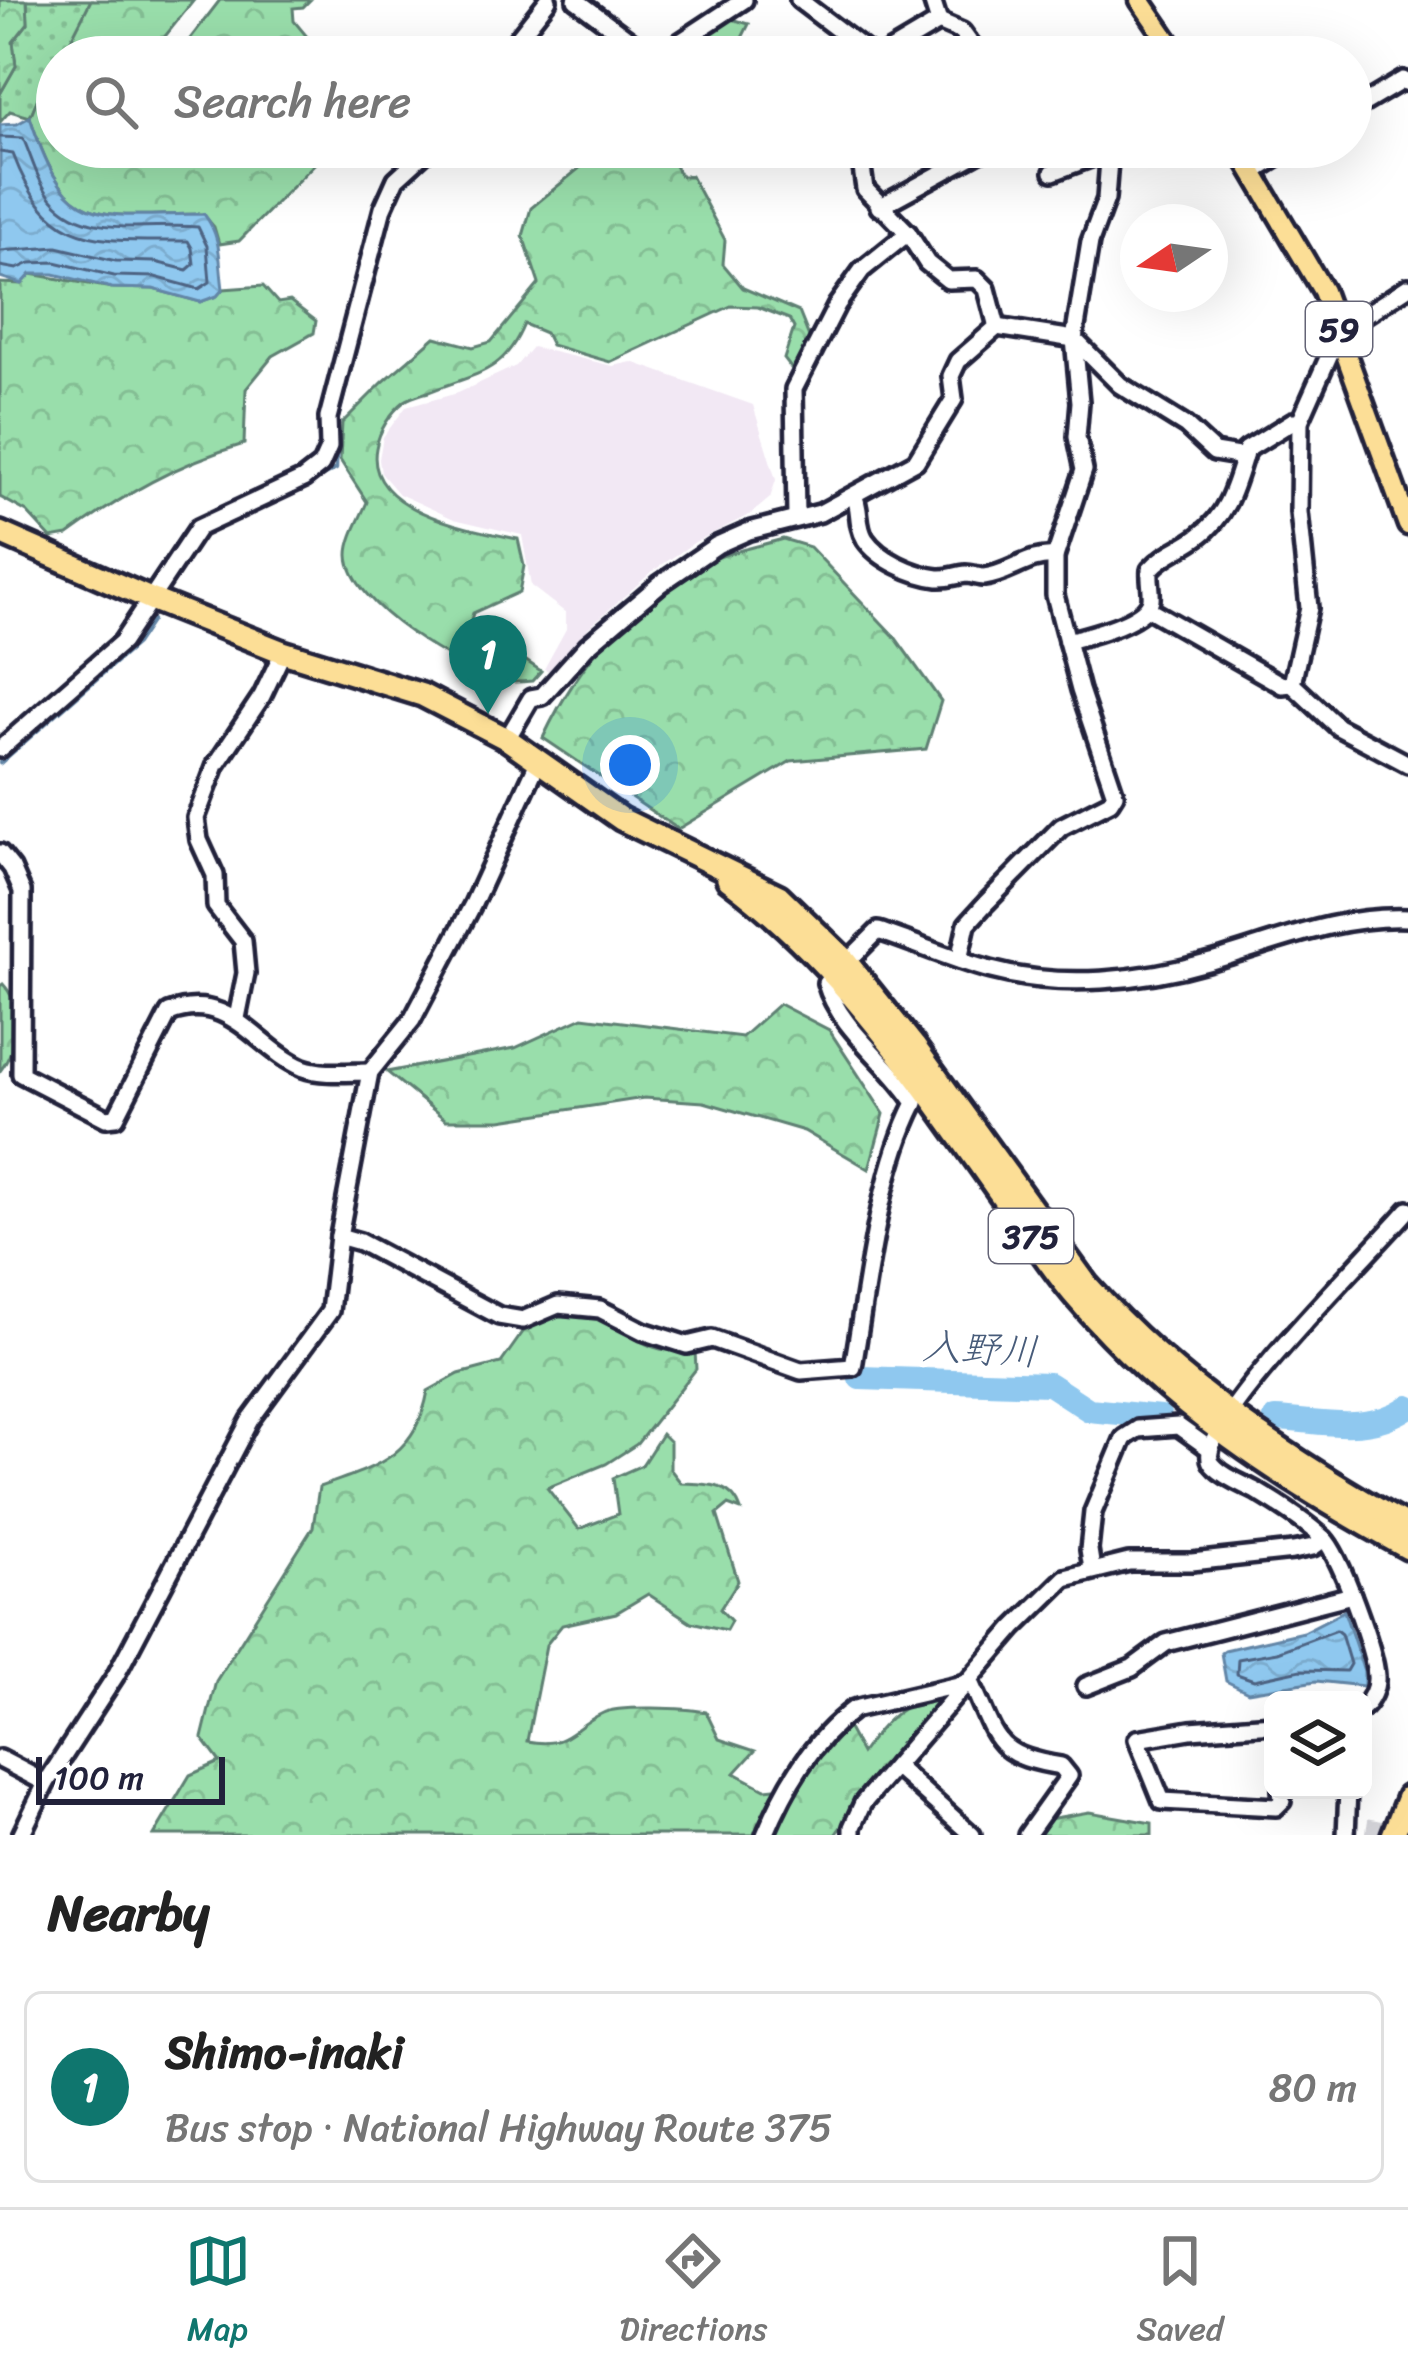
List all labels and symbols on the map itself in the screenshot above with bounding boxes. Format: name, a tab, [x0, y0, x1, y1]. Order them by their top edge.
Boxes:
north arrow	[1120, 204, 1228, 312]
road number: 59	[1306, 302, 1372, 356]
pin: 1	[449, 615, 527, 714]
your location	[600, 735, 660, 795]
road number: 375	[989, 1209, 1073, 1263]
water label: 入野川	[920, 1311, 1040, 1386]
scale bar	[36, 1751, 225, 1804]

